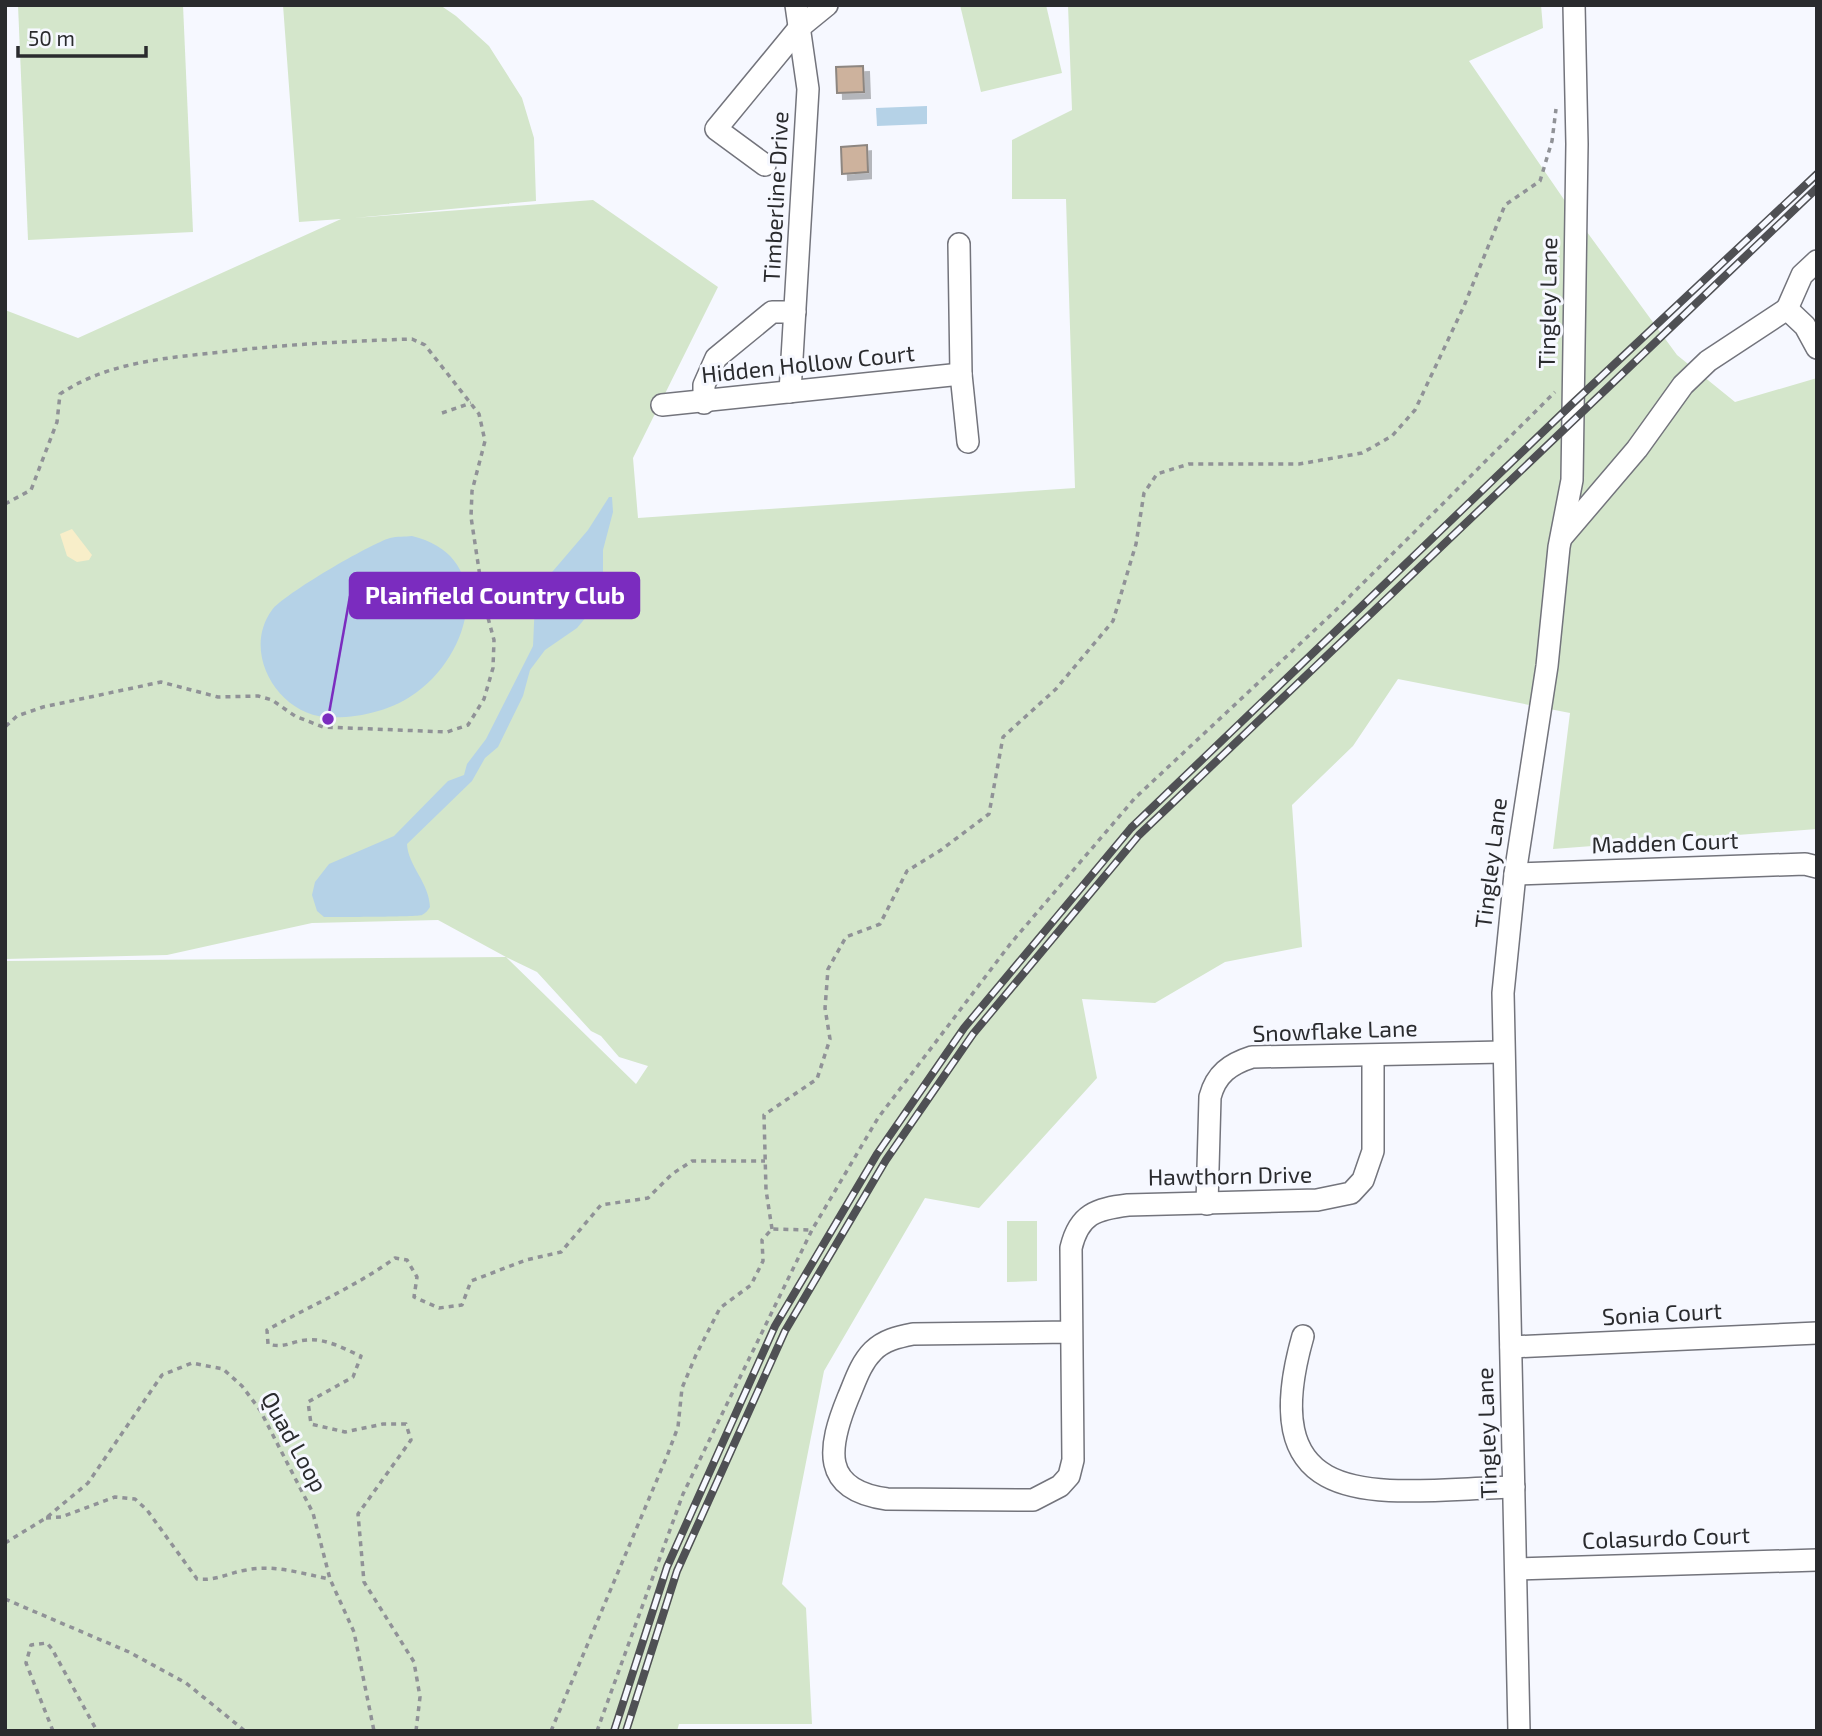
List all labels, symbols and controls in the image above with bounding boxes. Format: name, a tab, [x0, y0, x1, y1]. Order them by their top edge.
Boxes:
scale bar	[18, 14, 145, 58]
text: 50 m	[28, 25, 75, 50]
street label: Timberline Drive	[757, 110, 793, 284]
street label: Tingley Lane	[1532, 237, 1562, 369]
street label: Hidden Hollow Court	[700, 338, 916, 388]
callout: Plainfield Country Club	[350, 573, 639, 618]
text: Plainfield Country Club	[365, 580, 625, 609]
street label: Tingley Lane	[1468, 796, 1512, 930]
street label: Madden Court	[1591, 825, 1739, 859]
street label: Snowflake Lane	[1252, 1013, 1418, 1047]
street label: Hawthorn Drive	[1148, 1160, 1312, 1190]
street label: Sonia Court	[1601, 1296, 1723, 1330]
street label: Tingley Lane	[1470, 1367, 1502, 1499]
street label: Quad Loop	[256, 1386, 334, 1497]
street label: Colasurdo Court	[1581, 1520, 1751, 1554]

